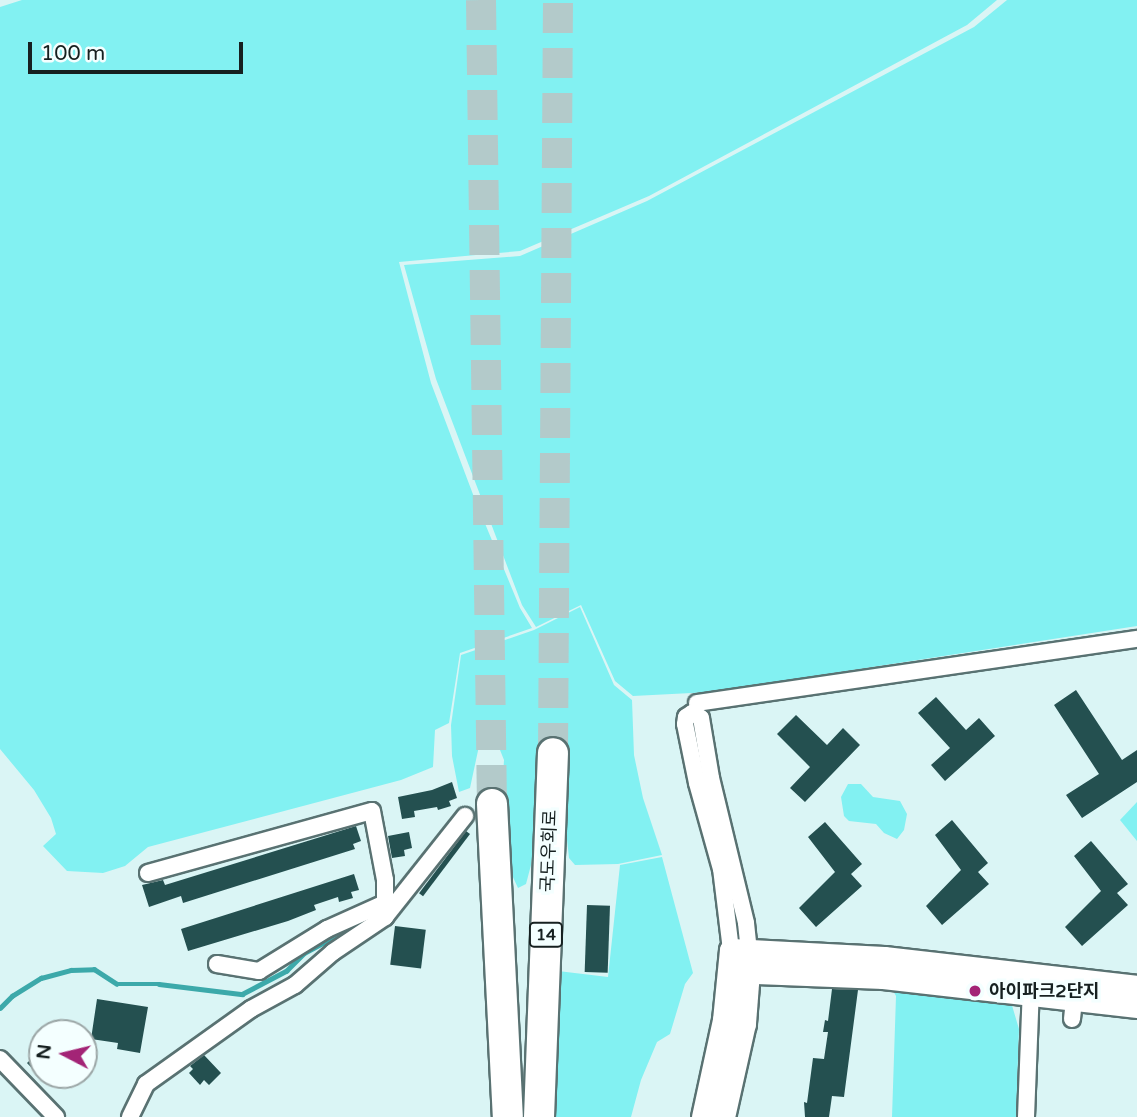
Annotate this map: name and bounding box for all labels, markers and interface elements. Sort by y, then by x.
scale bar [32,28,247,72]
text: 100 m [41,41,105,66]
street label: 국도우회로 [537,809,561,893]
road number: 14 [528,923,564,948]
place label: 아이파크2단지 [989,980,1100,1002]
marker: 아이파크2단지 [967,983,983,999]
north arrow [28,1019,98,1089]
text: N [32,1043,56,1061]

